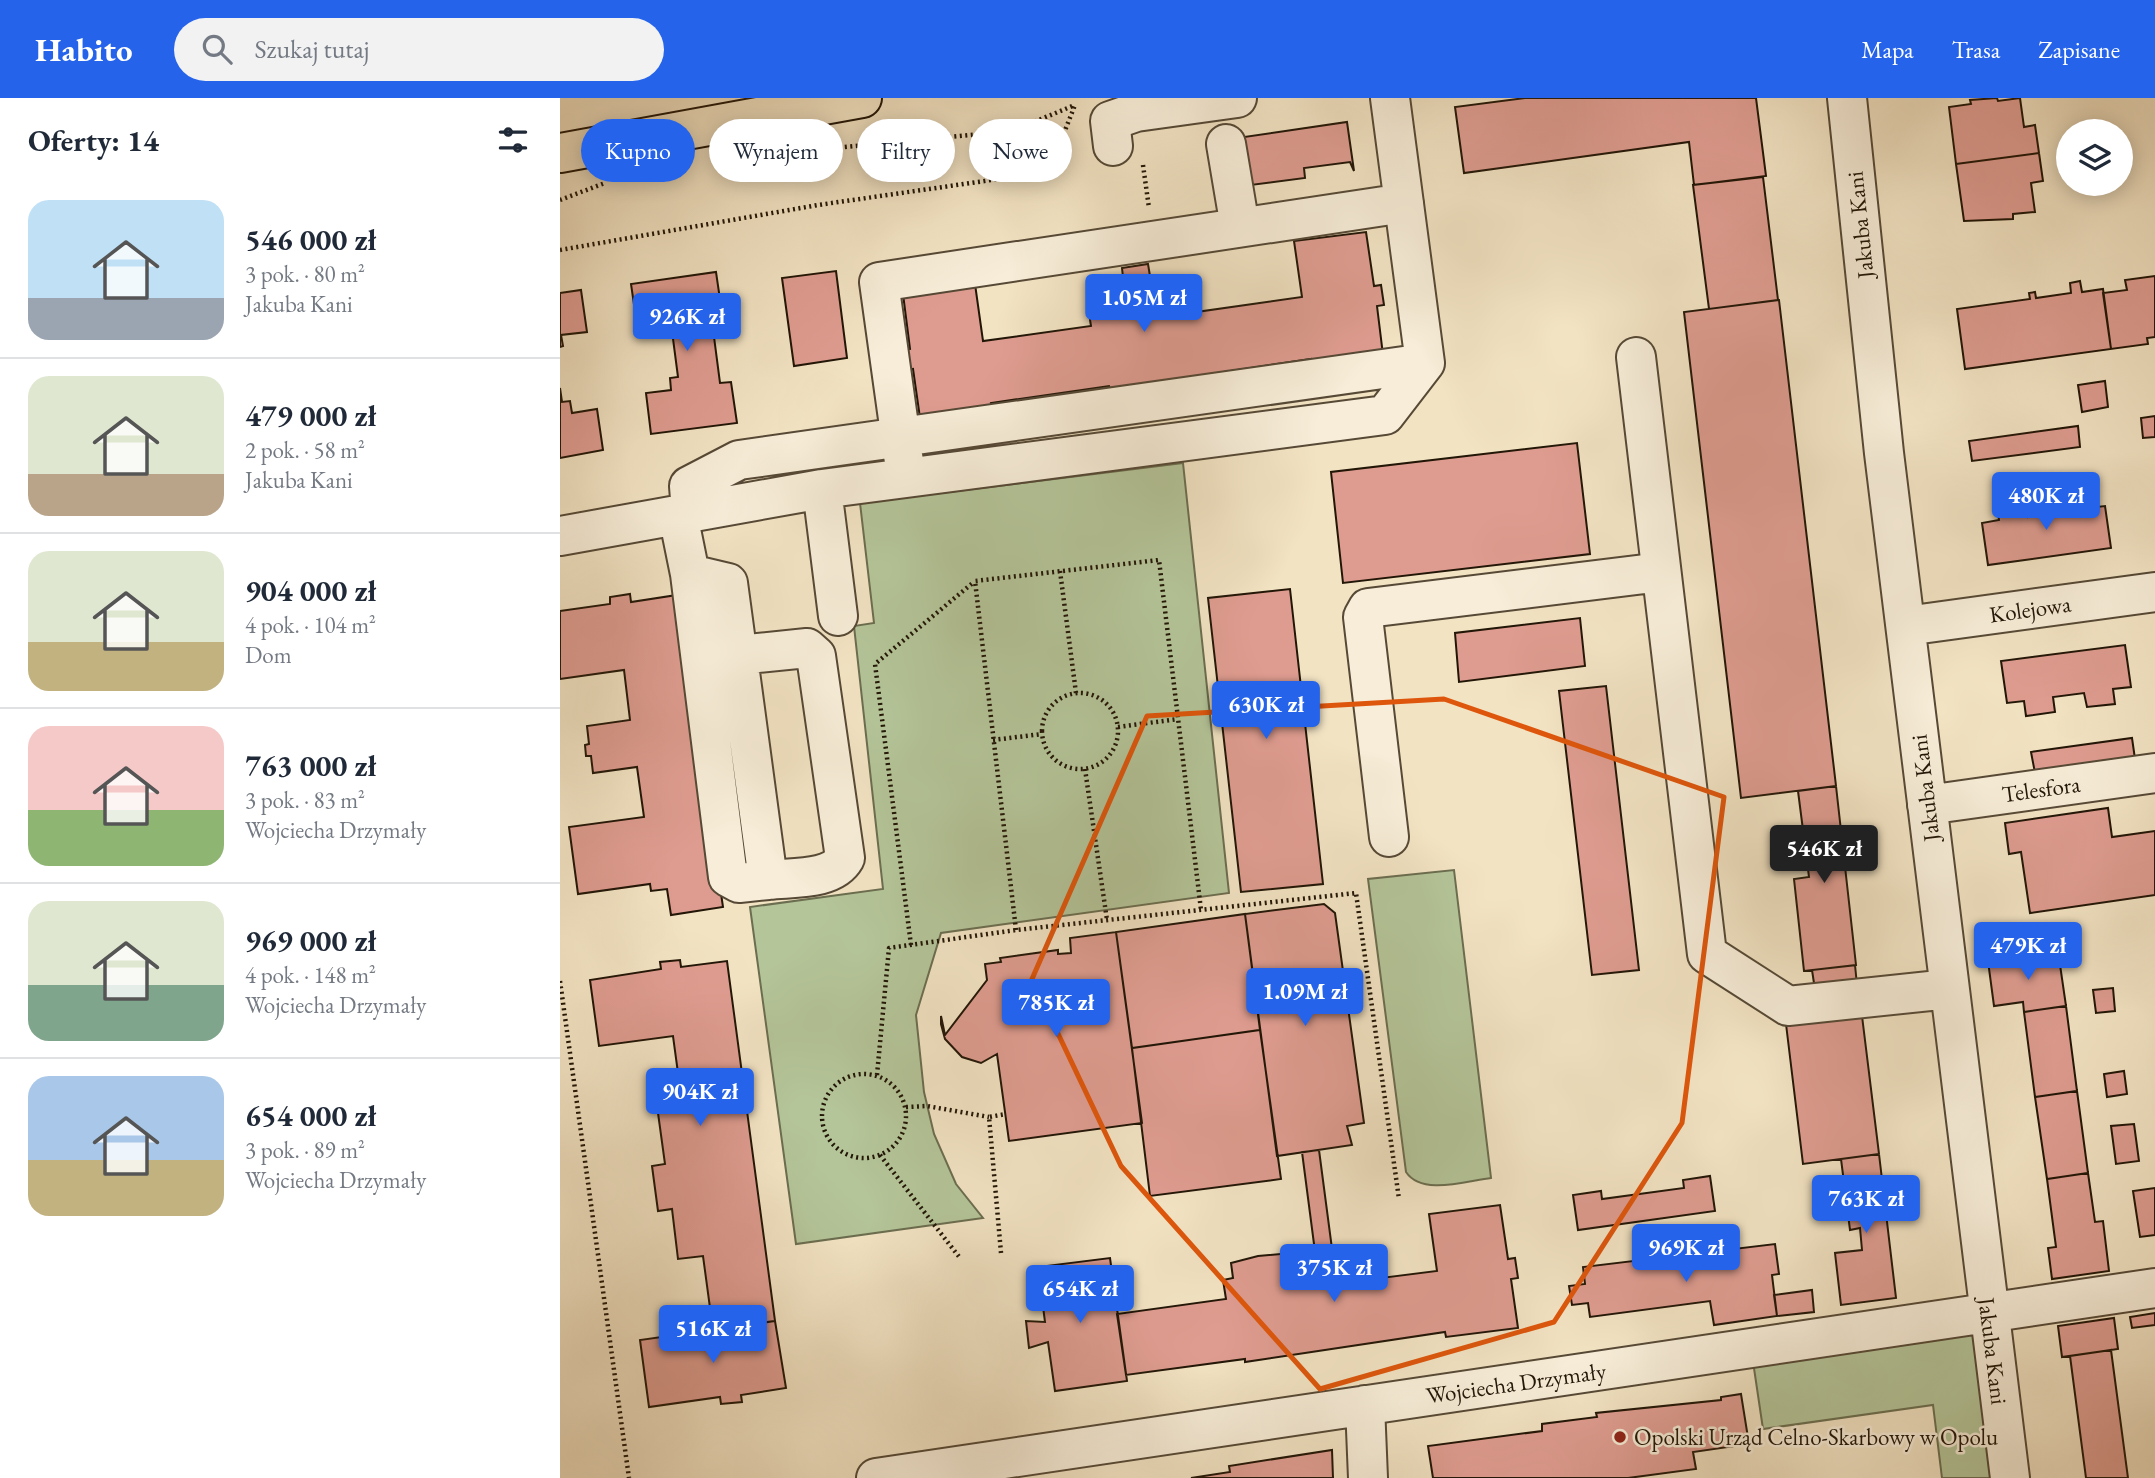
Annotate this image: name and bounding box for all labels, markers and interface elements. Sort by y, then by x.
search box [174,18,664,81]
text: Habito [35,28,132,71]
icon: search [198,30,236,68]
text: Szukaj tutaj [254,32,369,66]
text: Mapa [1861,34,1914,65]
text: Trasa [1952,34,2000,65]
text: Zapisane [2038,34,2120,65]
chip: Kupno [581,119,695,182]
chip: Wynajem [709,119,843,182]
chip: Filtry [857,119,955,182]
chip: Nowe [969,119,1072,182]
map controls [2056,119,2133,196]
button: layers [2056,119,2133,196]
text: Oferty: 14 [28,121,159,160]
icon: filters [494,121,532,159]
street label: Jakuba Kani [1839,170,1881,282]
text: 546 000 zł [245,220,376,259]
icon: home [84,228,168,312]
text: 3 pok. · 80 m² [245,259,365,289]
pin: 1.05M zł [1072,274,1216,334]
text: 1.05M zł [1101,282,1187,312]
text: Jakuba Kani [245,289,353,319]
pin: 926K zł [622,294,752,353]
text: 926K zł [649,301,725,331]
text: 479 000 zł [245,396,376,435]
icon: home [84,404,168,488]
text: 2 pok. · 58 m² [245,435,365,465]
text: Jakuba Kani [245,465,353,495]
pin: 480K zł [1981,472,2111,532]
text: 480K zł [2008,480,2084,510]
text: 904 000 zł [245,571,376,610]
icon: home [84,579,168,663]
street label: Kolejowa [1987,588,2074,630]
text: 4 pok. · 104 m² [245,610,376,640]
text: Dom [245,640,292,670]
pin: 630K zł [1201,682,1331,741]
text: 630K zł [1228,689,1304,719]
street label: Jakuba Kani [1904,732,1947,845]
text: 763 000 zł [245,746,376,785]
icon: home [84,754,168,838]
street label: Telesfora [2000,769,2083,809]
text: 3 pok. · 83 m² [245,785,365,815]
text: Wojciecha Drzymały [245,815,426,845]
pin: 546K zł [1759,826,1889,885]
text: 546K zł [1786,833,1862,863]
text: 969 000 zł [245,921,376,960]
pin: 479K zł [1963,922,2093,982]
icon: home [84,929,168,1013]
text: 479K zł [1990,930,2066,960]
text: 4 pok. · 148 m² [245,960,376,990]
pin: 1.09M zł [1233,968,1377,1028]
text: 1.09M zł [1262,976,1348,1006]
pin: 785K zł [991,979,1121,1039]
text: 785K zł [1018,987,1094,1017]
text: Wojciecha Drzymały [245,990,426,1020]
pin: 904K zł [635,1068,765,1128]
text: 904K zł [662,1076,738,1106]
text: 654 000 zł [245,1096,376,1135]
icon: home [84,1104,168,1188]
text: 3 pok. · 89 m² [245,1135,365,1165]
text: Wojciecha Drzymały [245,1165,426,1195]
pin: 763K zł [1801,1176,1931,1235]
text: 763K zł [1828,1183,1904,1213]
pin: 969K zł [1621,1224,1751,1284]
text: 969K zł [1648,1232,1724,1262]
pin: 375K zł [1269,1244,1399,1304]
text: 375K zł [1296,1252,1372,1282]
pin: 654K zł [1015,1266,1145,1325]
text: 654K zł [1042,1273,1118,1303]
street label: Jakuba Kani [1971,1294,2014,1407]
pin: 516K zł [648,1306,778,1365]
text: 516K zł [675,1313,751,1343]
street label: Wojciecha Drzymały [1424,1355,1609,1410]
place label: Opolski Urząd Celno-Skarbowy w Opolu [1634,1422,1998,1452]
marker: Opolski Urząd Celno-Skarbowy w Opolu [1612,1429,1628,1445]

